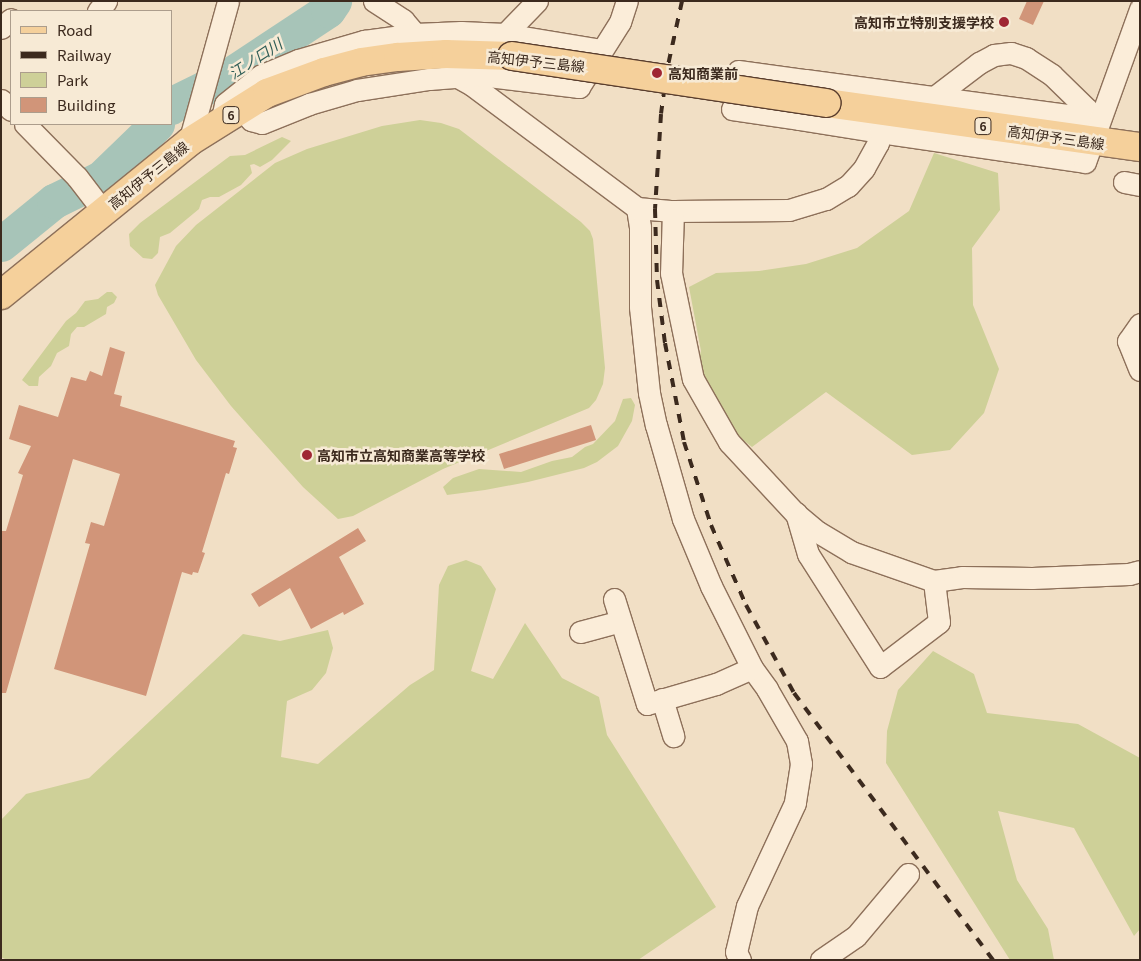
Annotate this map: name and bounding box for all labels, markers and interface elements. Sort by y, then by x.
legend [10,10,172,125]
place label: 高知市立特別支援学校 [854,14,994,30]
marker: 高知市立特別支援学校 [998,16,1010,28]
text: Road [57,19,93,40]
water label: 江ノ口川 [225,34,285,82]
text: Railway [57,44,111,65]
street label: 高知伊予三島線 [486,48,586,74]
place label: 高知商業前 [668,65,738,81]
marker: 高知商業前 [650,66,664,80]
text: Park [57,69,88,90]
text: Building [57,94,115,115]
road number: 6 [222,106,240,124]
road number: 6 [974,116,992,136]
street label: 高知伊予三島線 [1006,122,1106,152]
street label: 高知伊予三島線 [105,138,191,212]
place label: 高知市立高知商業高等学校 [317,447,485,463]
marker: 高知市立高知商業高等学校 [301,449,313,461]

